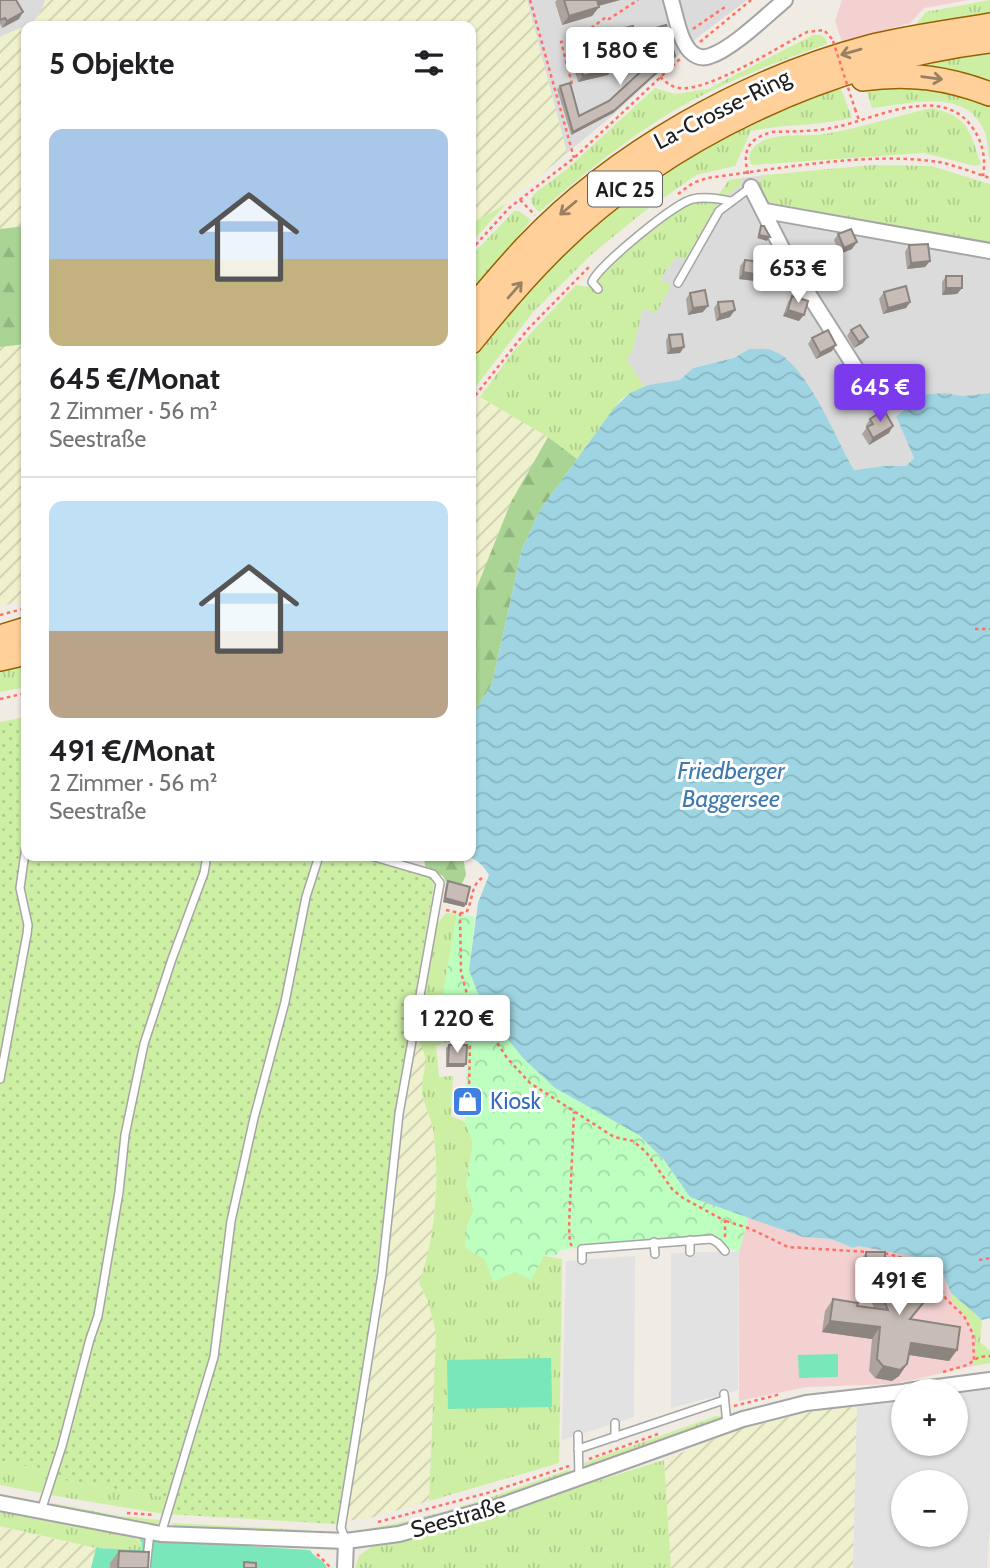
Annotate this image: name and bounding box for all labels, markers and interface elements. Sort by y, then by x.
pin: 1 580 € [555,28,685,87]
text: 1 580 € [582,36,658,64]
icon: filters [410,44,448,82]
text: 5 Objekte [49,45,175,82]
one-way arrow [840,47,862,60]
street label: La-Crosse-Ring [649,62,795,155]
one-way arrow [920,72,942,85]
road number: AIC 25 [588,172,662,206]
icon: home [186,174,312,300]
one-way arrow [559,200,577,216]
pin: 653 € [749,246,847,305]
text: 653 € [769,254,827,282]
one-way arrow [507,282,523,300]
text: 645 €/Monat [49,360,220,397]
pin: 645 € [831,364,929,424]
text: 645 € [850,373,910,401]
text: 2 Zimmer · 56 m² [49,397,217,425]
text: Seestraße [49,425,146,453]
icon: home [186,546,312,672]
text: 491 €/Monat [49,732,215,769]
water label: Friedberger Baggersee [677,756,786,813]
text: 2 Zimmer · 56 m² [49,769,217,797]
text: Seestraße [49,797,146,825]
pin: 1 220 € [392,996,522,1055]
text: 1 220 € [420,1004,494,1032]
shop icon: Kiosk [450,1084,484,1118]
place label: Kiosk [490,1087,542,1115]
pin: 491 € [850,1258,948,1317]
text: 491 € [871,1266,927,1294]
map controls [891,1379,968,1547]
button: + [891,1379,968,1456]
button: − [891,1470,968,1547]
street label: Seestraße [407,1490,509,1544]

